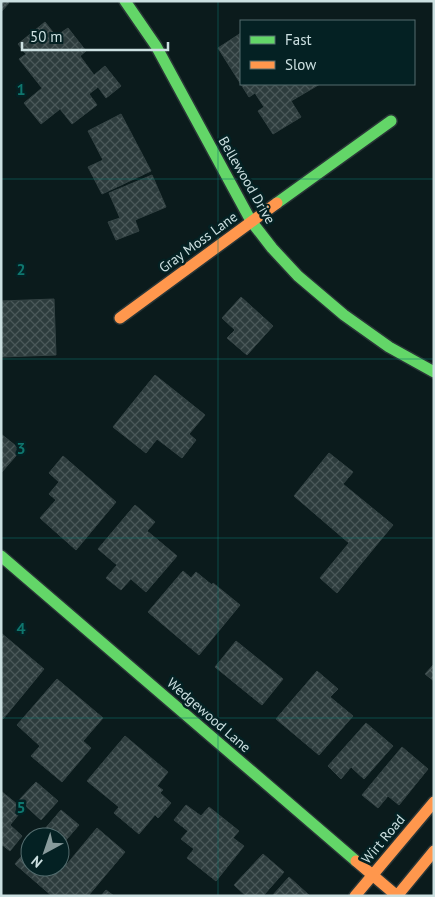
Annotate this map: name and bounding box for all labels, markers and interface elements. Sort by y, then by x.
scale bar [22,20,169,52]
legend [240,20,415,85]
text: 50 m [30,27,63,46]
text: Fast [285,30,312,49]
text: Slow [285,55,316,74]
text: 1 [16,79,26,99]
street label: Bellewood Drive [215,133,279,227]
street label: Gray Moss Lane [155,207,241,277]
text: 2 [16,259,26,279]
text: 3 [16,438,26,458]
text: 4 [16,618,26,638]
street label: Wedgewood Lane [163,674,255,756]
text: 5 [16,797,26,817]
street label: Wirt Road [357,811,409,867]
north arrow [20,827,70,877]
text: N [27,852,46,872]

